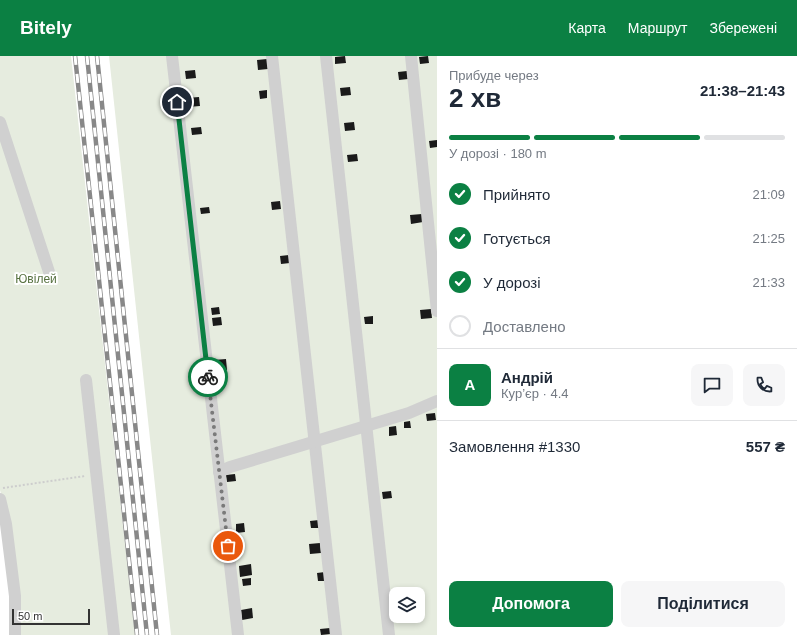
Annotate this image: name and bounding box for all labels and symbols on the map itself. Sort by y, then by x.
pin [160,85,194,119]
park label: Ювілей [15,272,57,286]
courier [188,357,228,397]
pin [211,529,245,563]
scale bar [12,607,90,626]

